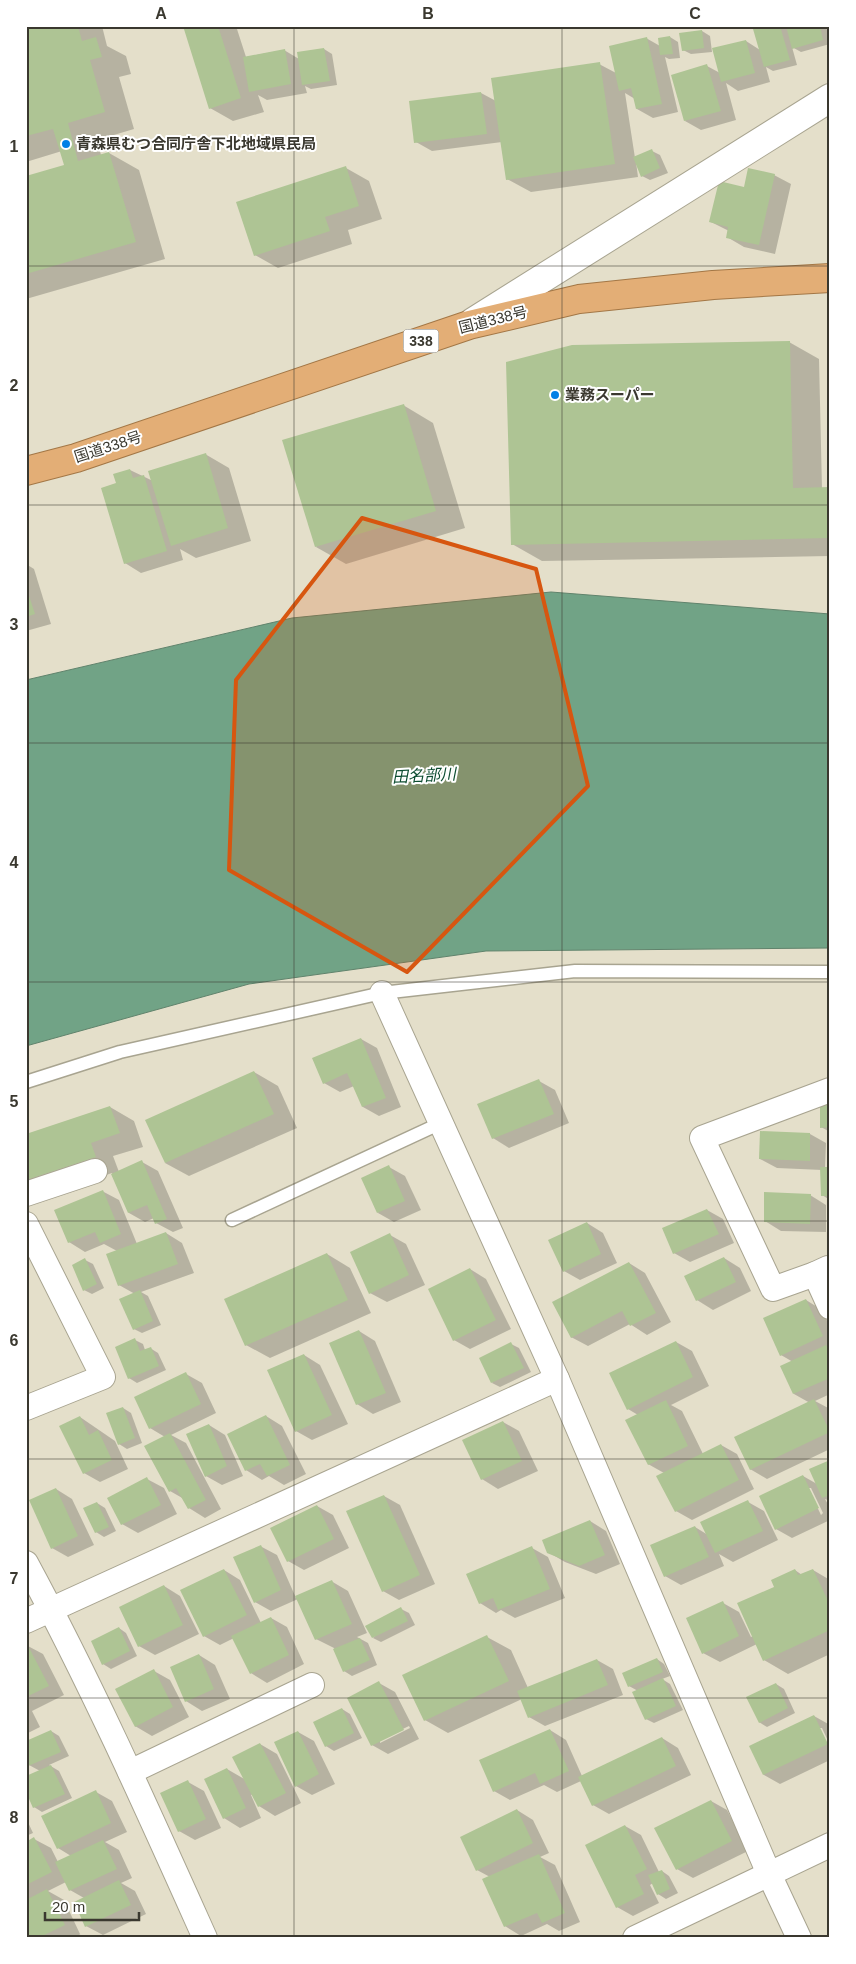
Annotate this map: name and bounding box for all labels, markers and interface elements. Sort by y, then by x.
text: A [155,5,167,22]
text: B [422,5,434,22]
text: C [689,5,701,22]
place label: 青森県むつ合同庁舎下北地域県民局 [76,135,316,152]
text: 1 [10,138,19,155]
marker: 青森県むつ合同庁舎下北地域県民局 [60,138,72,150]
street label: 国道338号 [457,303,529,336]
road number: 338 [404,330,438,352]
text: 2 [10,377,19,394]
place label: 業務スーパー [565,386,655,403]
marker: 業務スーパー [549,389,561,401]
street label: 国道338号 [72,428,144,465]
text: 3 [10,616,19,633]
water label: 田名部川 [392,765,458,786]
text: 4 [10,854,19,871]
text: 5 [10,1093,19,1110]
text: 6 [10,1332,19,1349]
text: 7 [10,1570,19,1587]
text: 8 [10,1809,19,1826]
scale bar [45,1889,139,1921]
text: 20 m [52,1898,85,1915]

